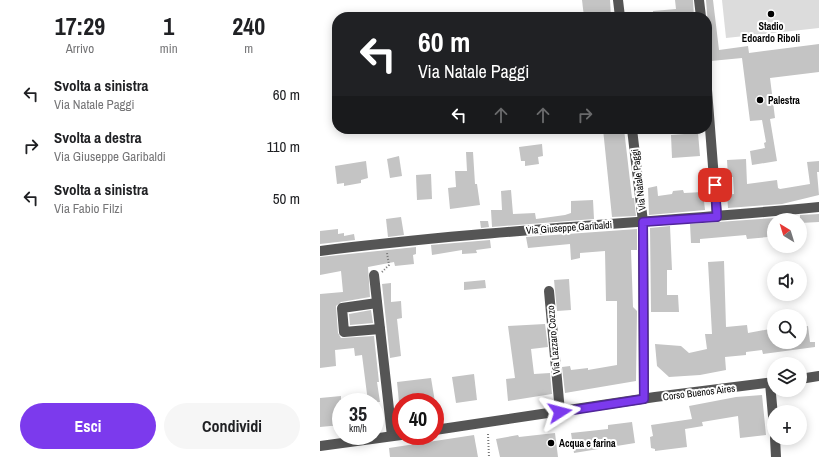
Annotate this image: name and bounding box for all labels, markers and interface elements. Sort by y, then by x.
marker: Stadio Edoardo Riboli [766,9,776,19]
text: 17:29 [55,10,105,42]
text: 1 [163,10,174,42]
text: 240 [232,10,265,42]
place label: Stadio Edoardo Riboli [742,20,800,45]
text: 60 m [418,23,470,61]
icon: left [352,28,404,80]
text: Arrivo [66,40,94,57]
text: min [160,40,178,57]
text: m [244,40,253,57]
text: Via Natale Paggi [418,59,529,84]
text: Svolta a sinistra [54,75,148,96]
icon: left [20,83,42,105]
text: 60 m [273,84,300,105]
place label: Palestra [768,94,800,107]
marker: Palestra [755,95,765,105]
text: Via Natale Paggi [54,96,134,113]
icon: left [448,104,470,126]
icon: ahead [490,104,512,126]
icon: ahead [532,104,554,126]
icon: right [574,104,596,126]
text: Svolta a destra [54,127,142,148]
icon: right [20,135,42,157]
text: 110 m [267,136,300,157]
text: Via Giuseppe Garibaldi [54,148,166,165]
street label: Via Natale Paggi [628,148,649,211]
pin [698,168,732,202]
icon: arrive [704,174,726,196]
text: Svolta a sinistra [54,179,148,200]
icon: left [20,187,42,209]
text: 50 m [273,188,300,209]
text: Via Fabio Filzi [54,200,123,217]
north arrow [767,213,807,253]
map controls [767,213,807,445]
street label: Via Giuseppe Garibaldi [526,218,612,237]
button: sound [767,261,807,301]
street label: Via Lazzaro Cozzo [544,305,563,375]
button: search [767,309,807,349]
button: layers [767,357,807,397]
street label: Corso Buenos Aires [662,382,736,403]
position arrow [539,391,581,433]
speed limit sign: 40 [392,393,444,445]
text: 35 [349,400,367,427]
button: Esci [20,403,156,449]
button: Condividi [164,403,300,449]
button: + [767,405,807,445]
text: km/h [349,422,367,435]
place label: Acqua e farina [559,437,616,450]
marker: Acqua e farina [546,438,556,448]

